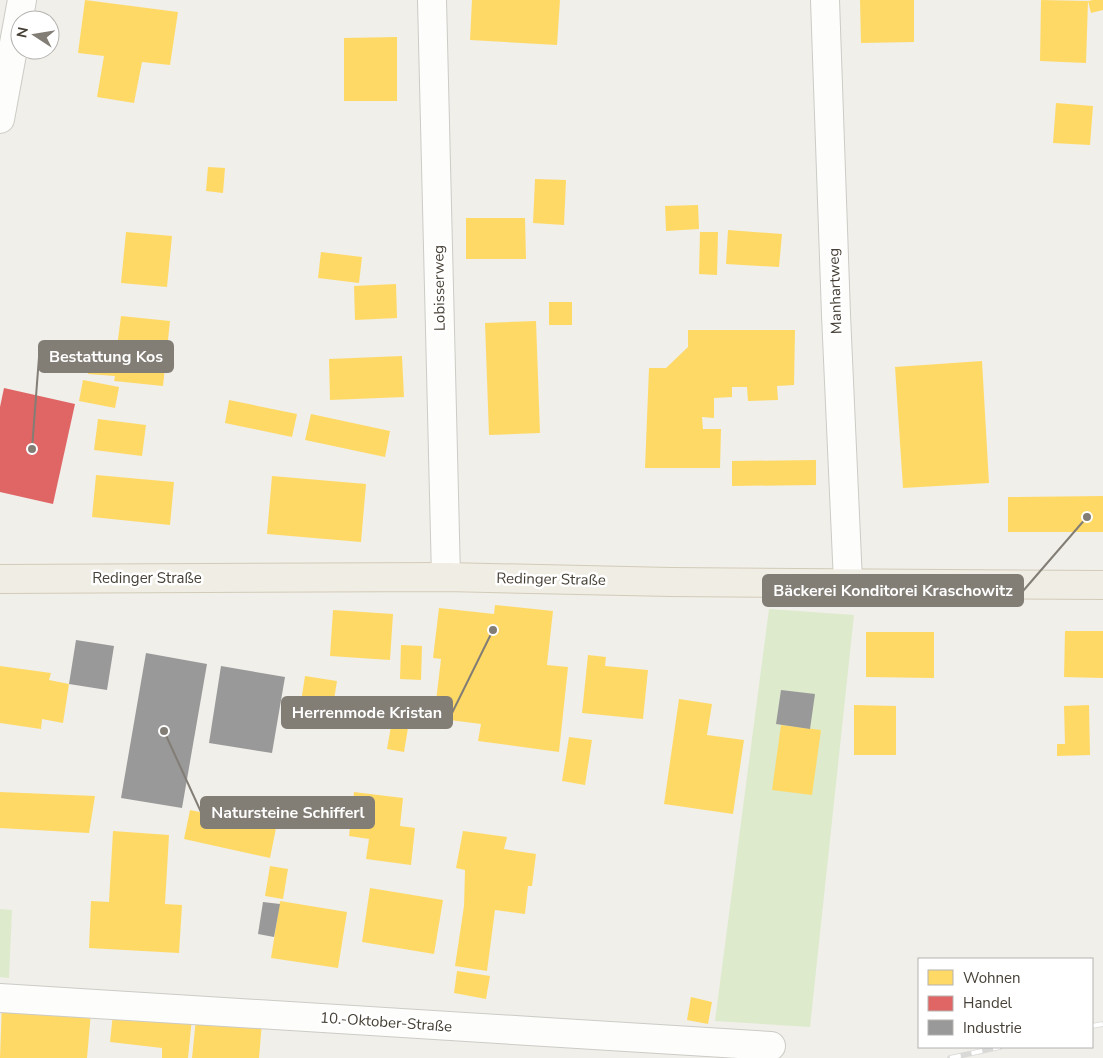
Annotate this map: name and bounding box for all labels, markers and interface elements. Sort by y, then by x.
north arrow [10,10,60,60]
text: N [12,25,33,40]
street label: Lobisserweg [428,245,450,331]
street label: Manhartweg [824,248,846,334]
callout: Bestattung Kos [39,341,173,372]
text: Bestattung Kos [49,346,163,368]
street label: Redinger Straße [92,568,202,588]
street label: Redinger Straße [496,568,606,590]
callout: Bäckerei Konditorei Kraschowitz [763,575,1023,606]
text: Bäckerei Konditorei Kraschowitz [773,580,1013,602]
callout: Herrenmode Kristan [282,697,452,728]
text: Herrenmode Kristan [292,702,442,724]
callout: Natursteine Schifferl [201,797,374,828]
text: Natursteine Schifferl [211,802,365,824]
legend [918,958,1093,1048]
text: Wohnen [963,968,1021,988]
text: Handel [963,993,1013,1013]
street label: 10.-Oktober-Straße [319,1007,453,1037]
text: Industrie [963,1018,1022,1038]

